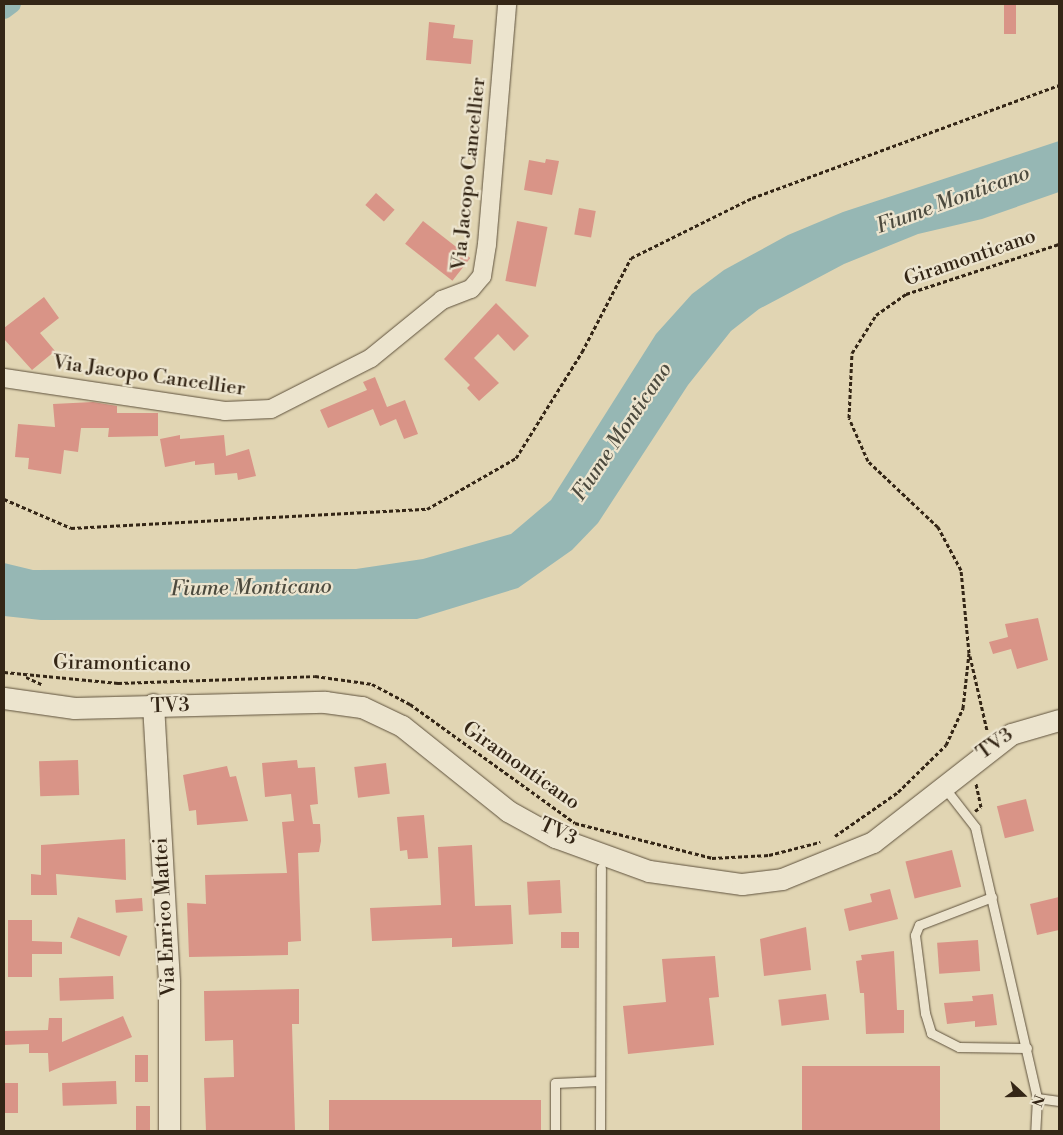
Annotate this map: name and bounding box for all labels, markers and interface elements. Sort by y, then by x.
street label: Via Jacopo Cancellier [447,76,491,272]
water label: Fiume Monticano [873,161,1033,239]
street label: Giramonticano [901,224,1039,292]
street label: Via Jacopo Cancellier [51,351,247,401]
water label: Fiume Monticano [566,358,678,506]
water label: Fiume Monticano [170,574,332,602]
street label: Giramonticano [53,651,191,677]
street label: TV3 [150,693,190,719]
street label: Giramonticano [458,717,584,815]
street label: TV3 [972,723,1018,765]
street label: TV3 [535,813,581,851]
street label: Via Enrico Mattei [149,837,181,997]
north arrow [998,1070,1048,1120]
text: N [1027,1092,1047,1109]

